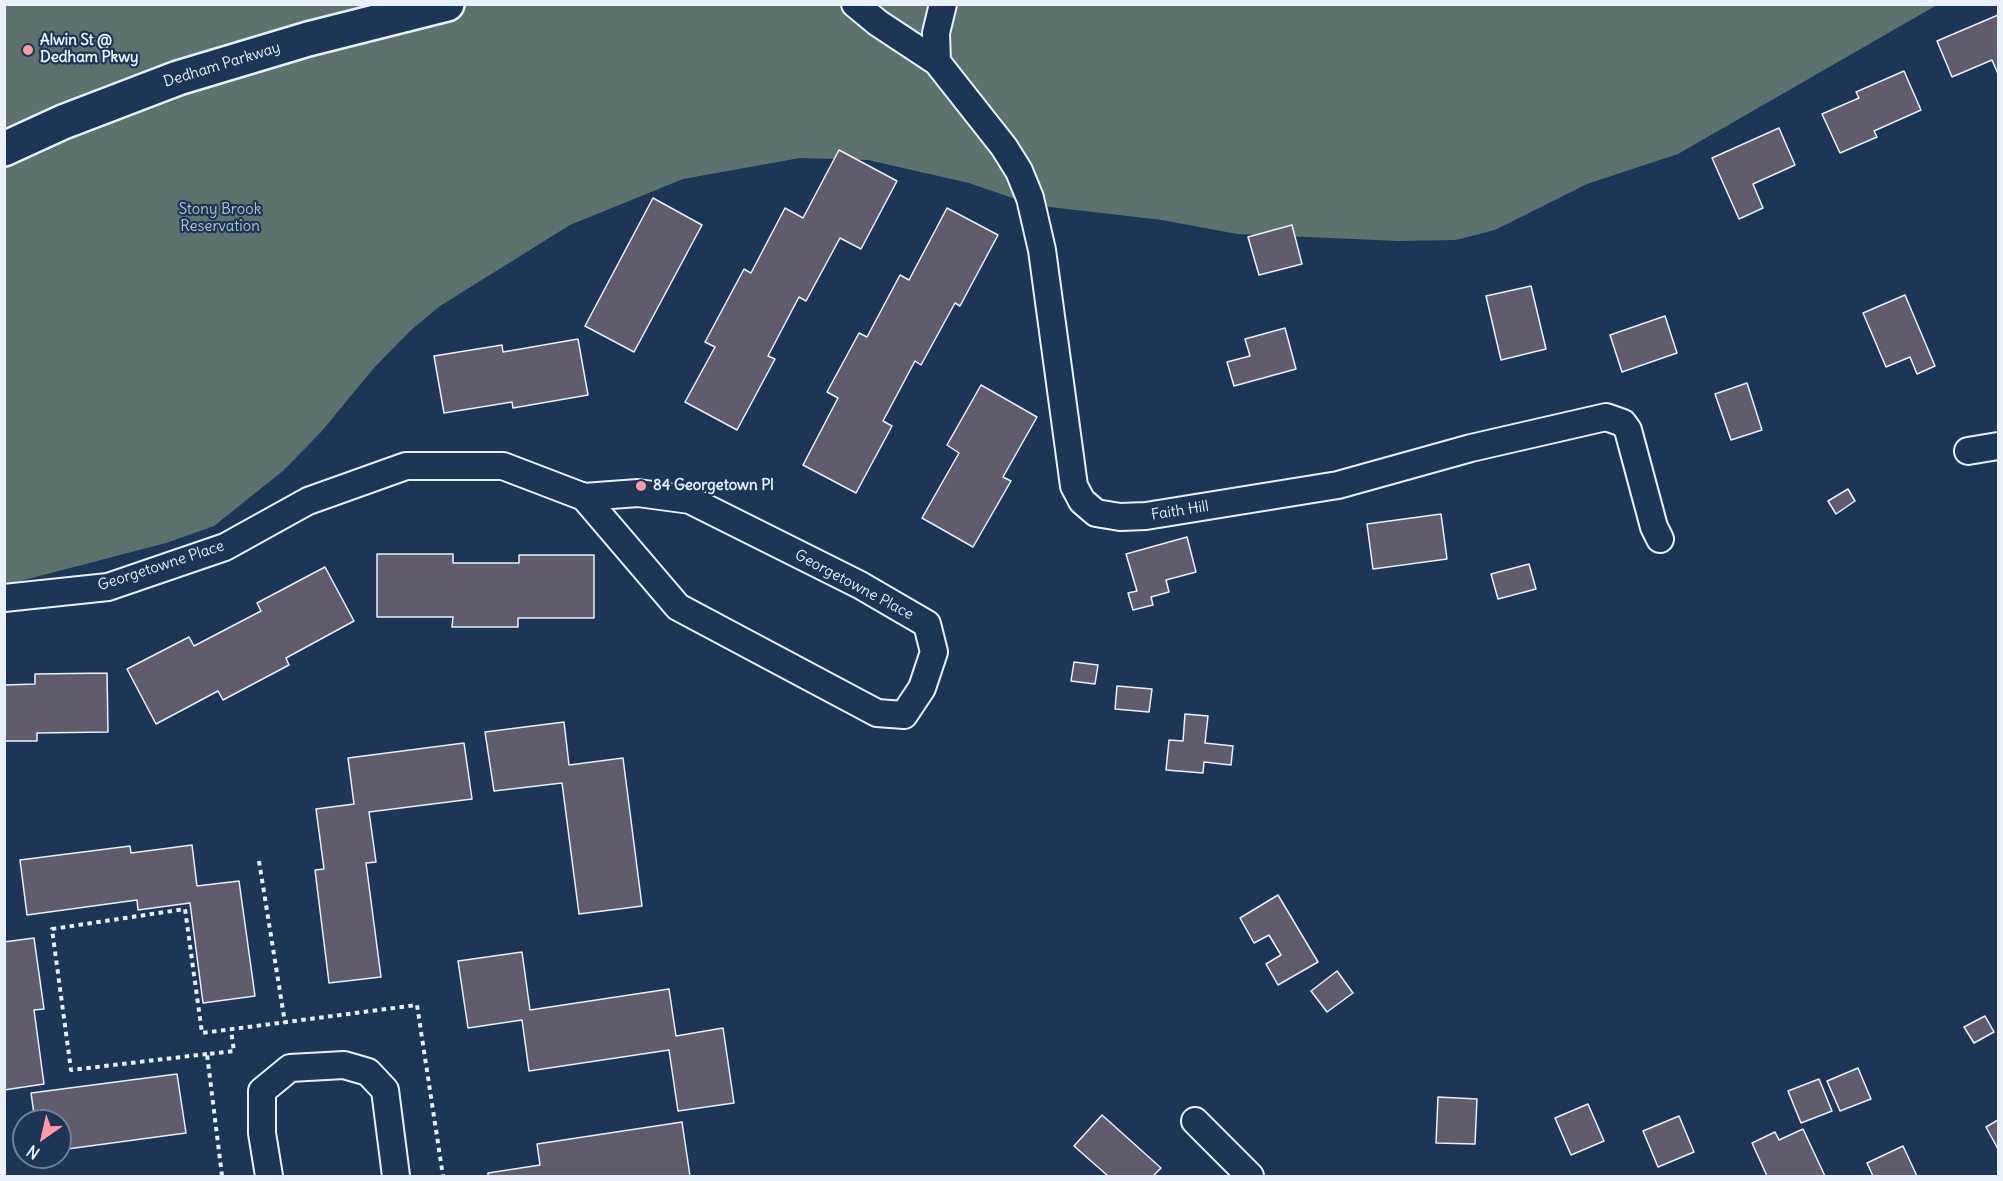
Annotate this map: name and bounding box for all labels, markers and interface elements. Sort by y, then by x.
place label: Alwin St @ Dedham Pkwy [40,32,138,67]
street label: Dedham Parkway [161,39,283,91]
marker: Alwin St @ Dedham Pkwy [21,43,35,57]
park label: Stony Brook Reservation [179,201,261,236]
place label: 84 Georgetown Pl [653,477,774,495]
marker: 84 Georgetown Pl [634,479,648,493]
street label: Faith Hill [1150,498,1210,524]
street label: Georgetowne Place [96,537,226,595]
street label: Georgetowne Place [792,546,916,624]
north arrow [12,1109,72,1169]
text: N [23,1141,43,1164]

